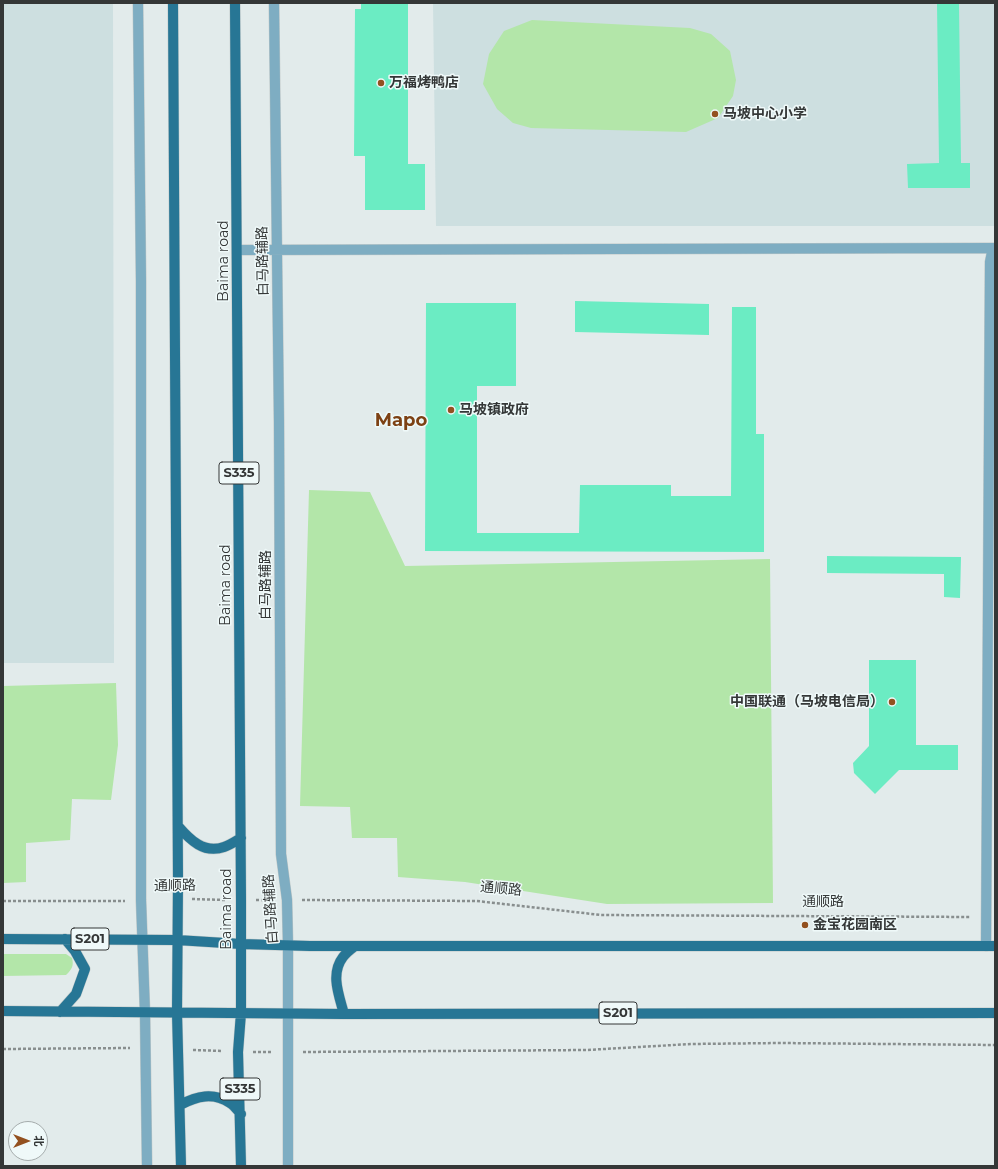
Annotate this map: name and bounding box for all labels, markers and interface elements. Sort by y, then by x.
place label: 万福烤鸭店 [389,75,459,91]
marker: 万福烤鸭店 [376,78,386,88]
place label: 马坡中心小学 [723,106,807,122]
marker: 马坡中心小学 [710,109,720,119]
street label: Baima road [216,220,232,302]
street label: 白马路辅路 [254,226,272,296]
place label: 马坡镇政府 [459,402,529,418]
marker: 马坡镇政府 [446,405,456,415]
district label: Mapo [375,410,427,432]
road number: S335 [219,462,259,484]
street label: Baima road [218,544,234,626]
street label: 白马路辅路 [258,550,274,620]
place label: 中国联通（马坡电信局） [730,694,884,710]
marker: 中国联通（马坡电信局） [887,697,897,707]
street label: Baima road [219,868,235,950]
street label: 白马路辅路 [260,873,282,945]
street label: 通顺路 [154,877,196,895]
street label: 通顺路 [479,879,523,899]
street label: 通顺路 [802,894,844,910]
place label: 金宝花园南区 [813,917,897,933]
marker: 金宝花园南区 [800,920,810,930]
road number: S201 [71,928,109,950]
road number: S201 [599,1002,637,1024]
road number: S335 [220,1078,260,1100]
north arrow [8,1121,48,1161]
text: 北 [32,1136,46,1147]

